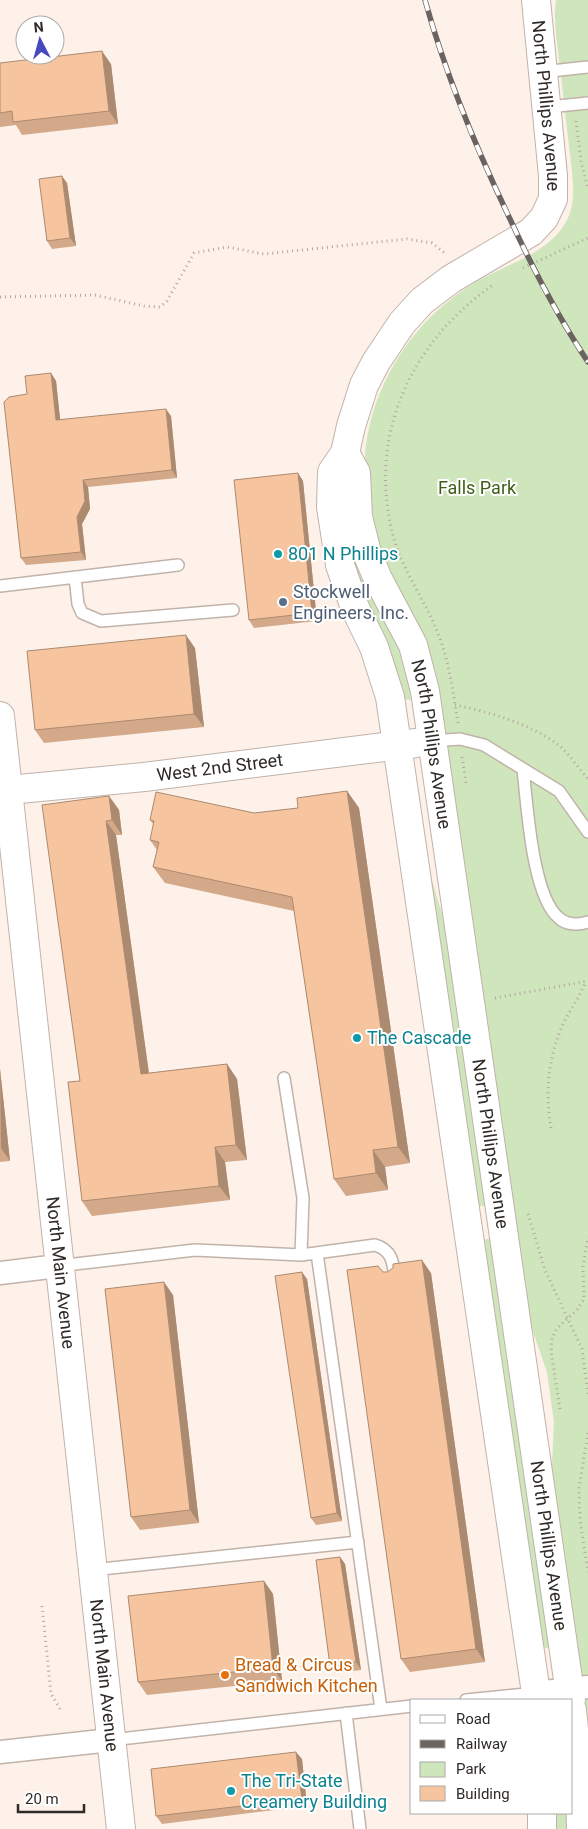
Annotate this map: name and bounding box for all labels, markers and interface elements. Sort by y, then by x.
north arrow [15,15,65,65]
text: N [33,19,44,36]
street label: North Phillips Avenue [528,19,564,191]
park label: Falls Park [438,477,517,498]
place label: 801 N Phillips [288,543,398,564]
marker: 801 N Phillips [272,548,284,560]
place label: Stockwell Engineers, Inc. [293,581,409,623]
marker: Stockwell Engineers, Inc. [277,596,289,608]
street label: North Phillips Avenue [407,657,456,830]
street label: West 2nd Street [155,749,284,785]
place label: The Cascade [367,1027,471,1048]
marker: The Cascade [351,1032,363,1044]
street label: North Phillips Avenue [468,1057,514,1230]
street label: North Main Avenue [42,1195,80,1350]
street label: North Phillips Avenue [526,1459,572,1632]
street label: North Main Avenue [86,1598,124,1753]
place label: Bread & Circus Sandwich Kitchen [235,1654,378,1696]
marker: Bread & Circus Sandwich Kitchen [219,1669,231,1681]
legend [410,1699,573,1814]
text: Road [456,1710,490,1728]
text: Railway [456,1735,507,1753]
text: Park [456,1760,487,1778]
place label: The Tri-State Creamery Building [241,1770,387,1812]
scale bar [18,1782,84,1814]
marker: The Tri-State Creamery Building [225,1785,237,1797]
text: Building [456,1785,510,1803]
text: 20 m [25,1790,59,1808]

